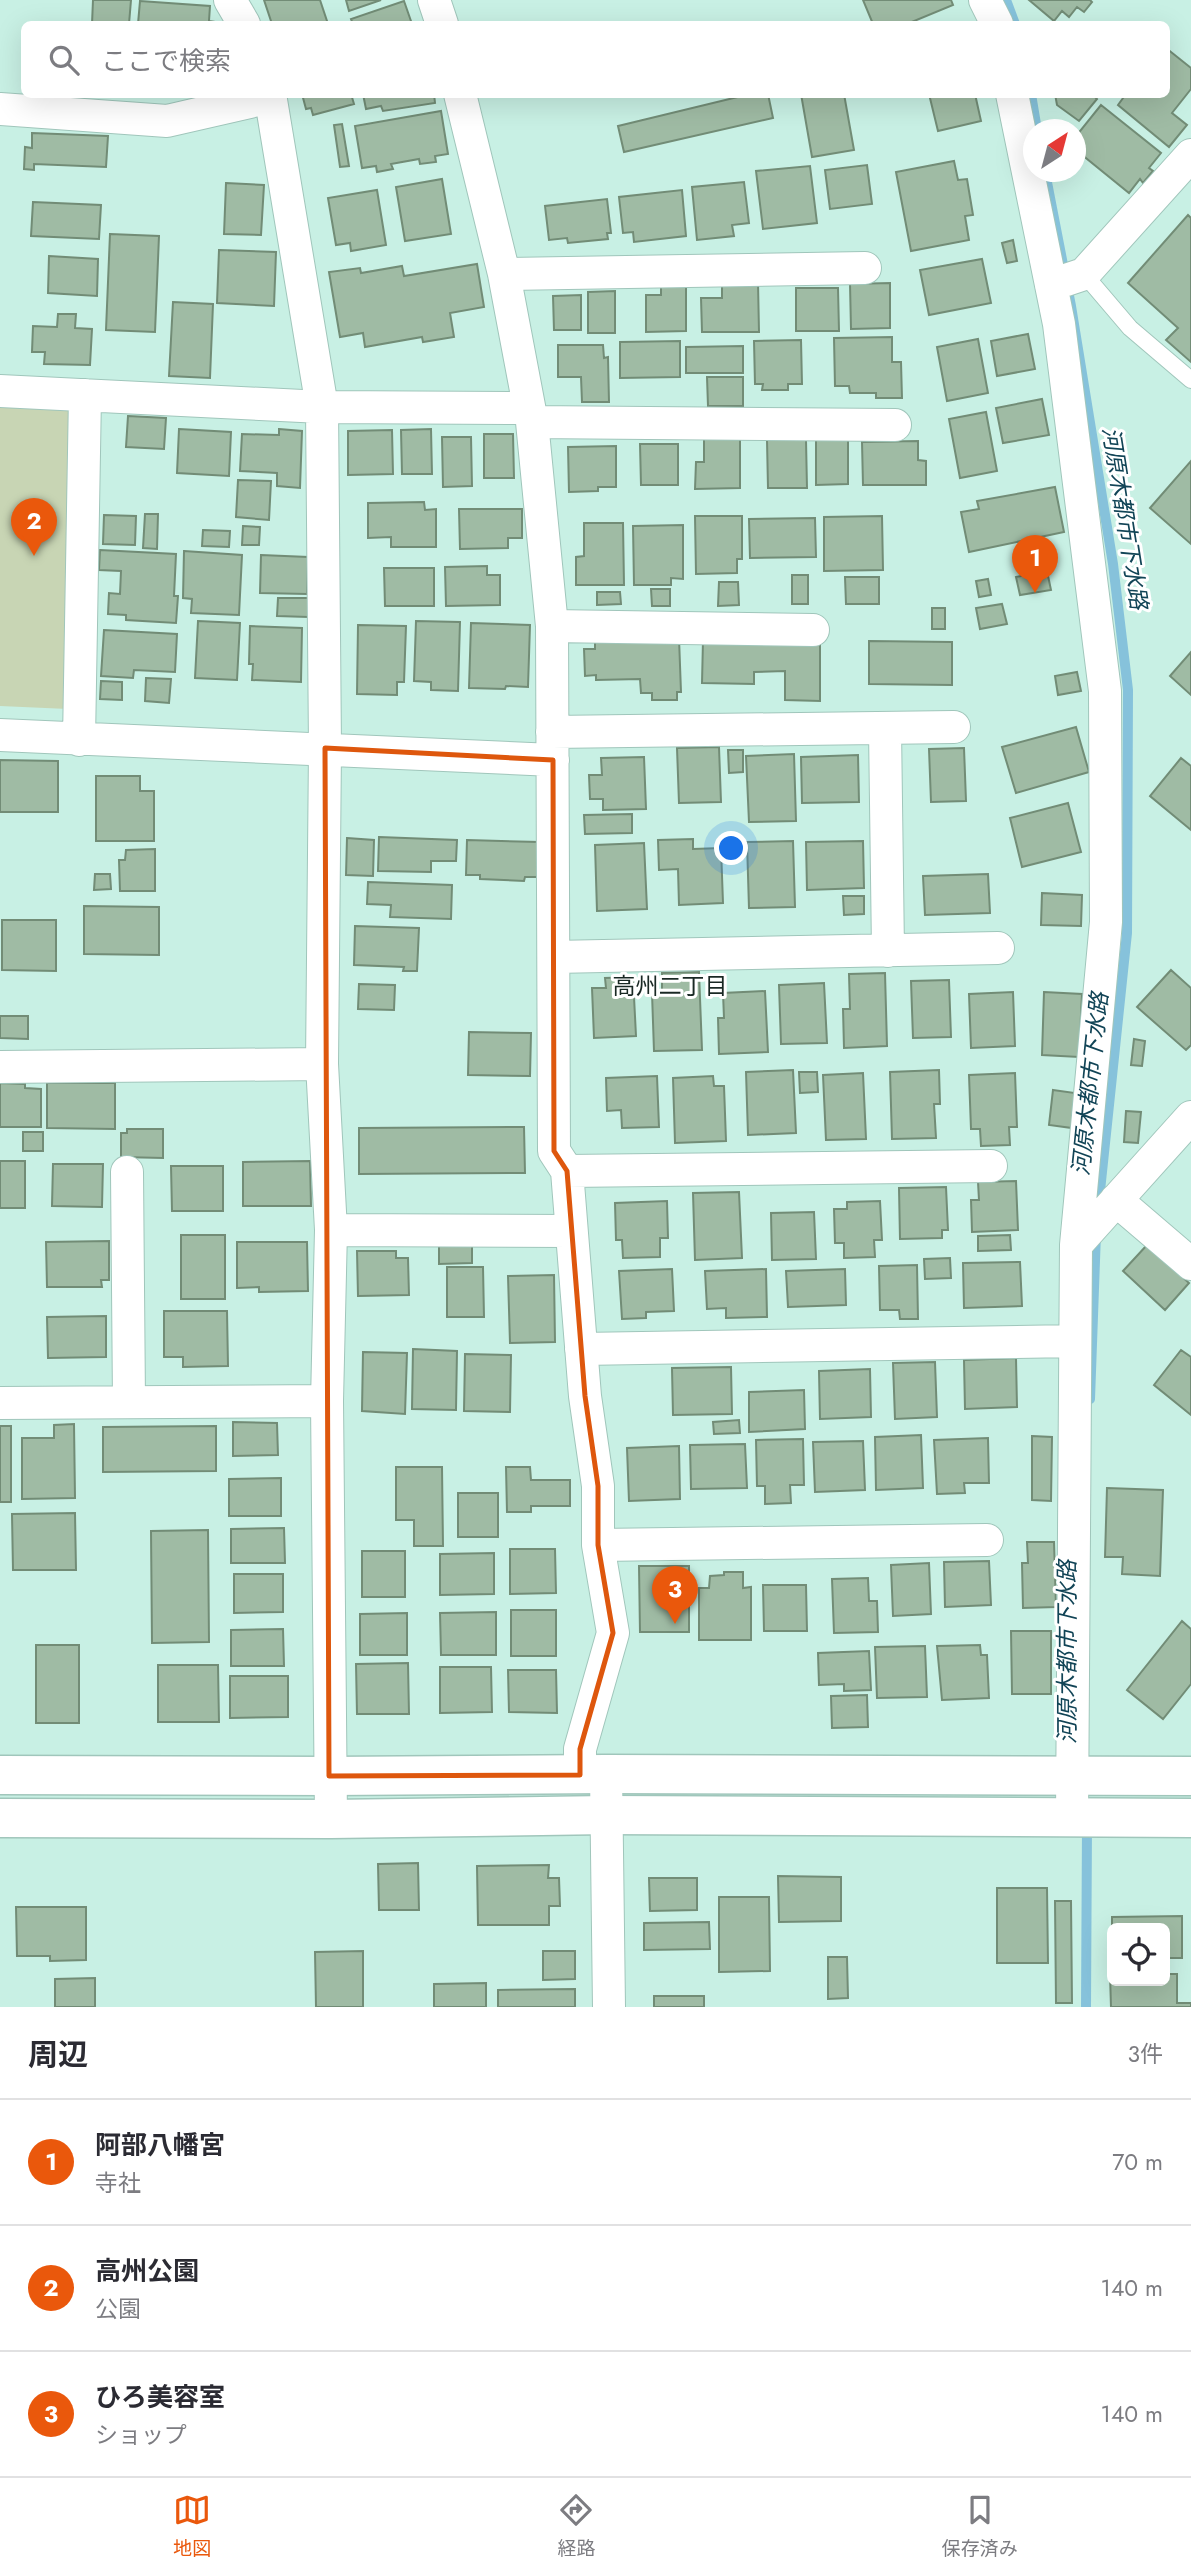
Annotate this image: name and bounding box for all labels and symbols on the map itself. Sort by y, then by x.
north arrow [1023,119,1086,182]
water label: 河原木都市下水路 [1094,424,1156,614]
pin: 2 [11,498,57,556]
pin: 1 [1012,535,1058,593]
your location [714,831,748,865]
district label: 高州二丁目 [613,969,728,1003]
water label: 河原木都市下水路 [1063,989,1117,1177]
water label: 河原木都市下水路 [1050,1558,1084,1744]
pin: 3 [652,1566,698,1624]

